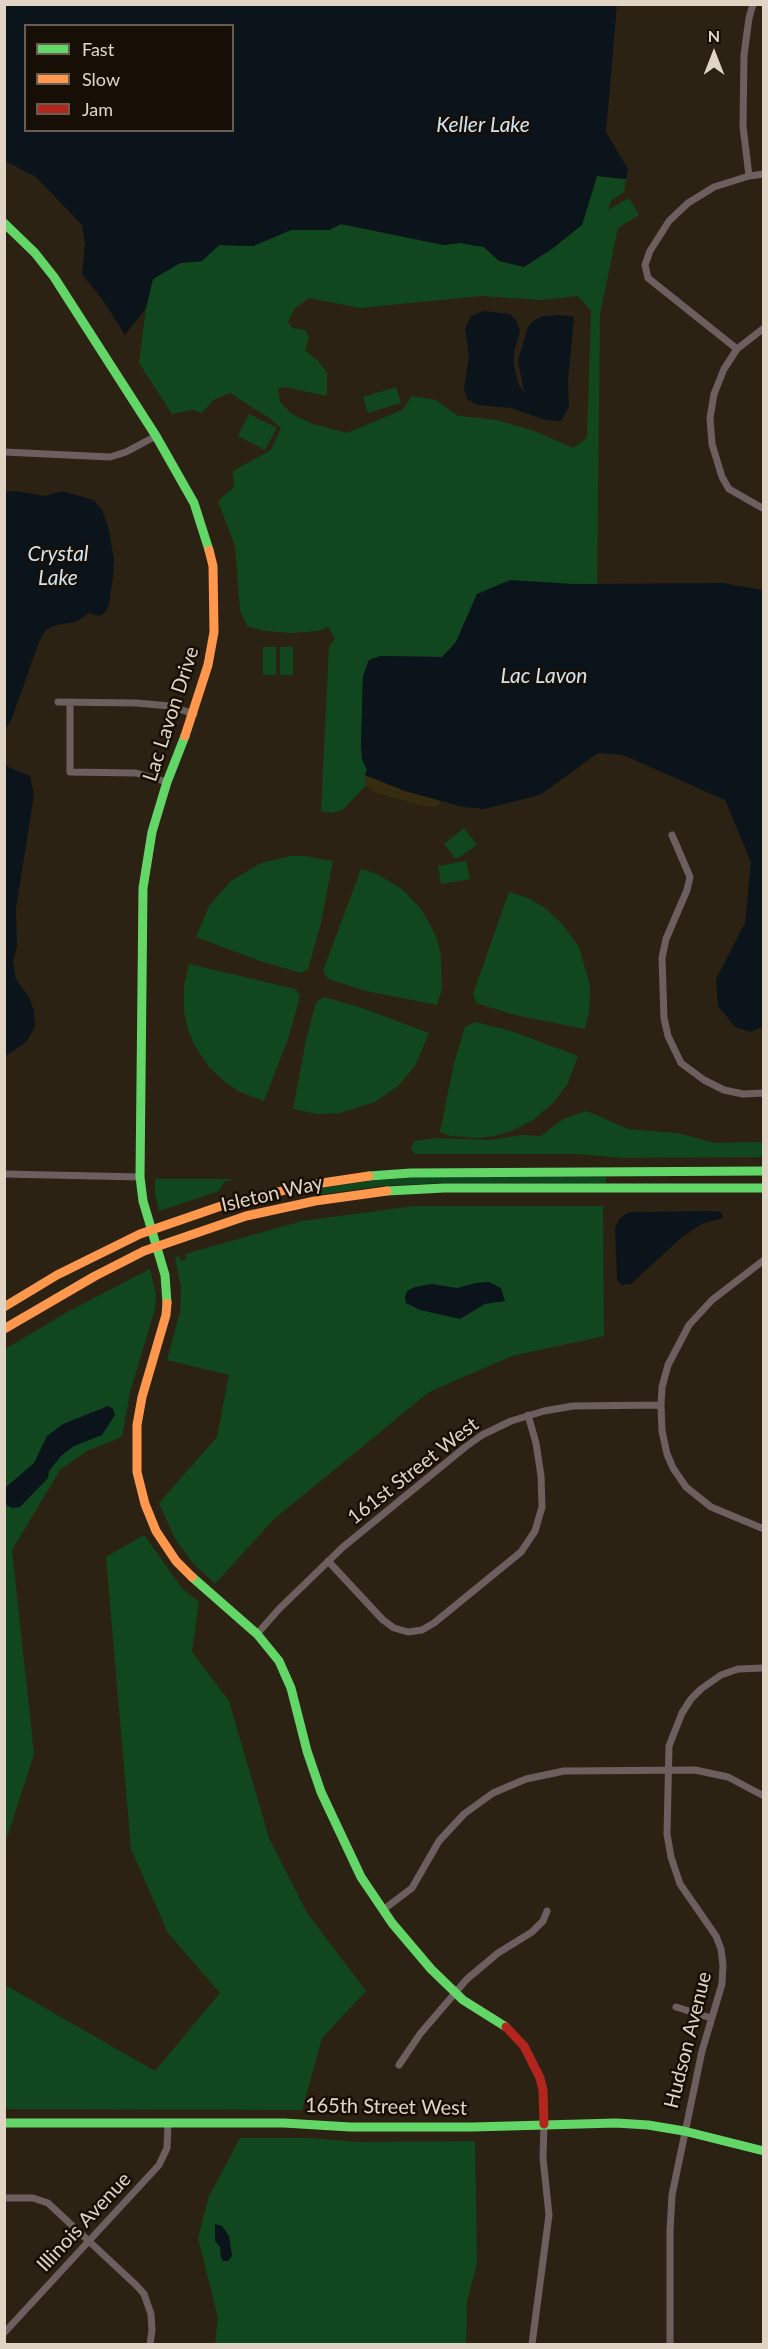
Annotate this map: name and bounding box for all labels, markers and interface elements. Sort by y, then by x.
legend [24,24,234,132]
north arrow [684,24,744,84]
text: N [708,26,720,45]
text: Fast [82,38,114,60]
text: Slow [82,68,120,90]
text: Jam [82,98,113,120]
water label: Keller Lake [436,112,530,138]
water label: Crystal Lake [27,541,89,591]
street label: Lac Lavon Drive [138,644,204,784]
water label: Lac Lavon [500,663,588,689]
street label: Isleton Way [219,1171,325,1217]
street label: 161st Street West [343,1412,483,1530]
street label: Hudson Avenue [659,1969,717,2111]
street label: 165th Street West [305,2094,467,2120]
street label: Illinois Avenue [32,2167,136,2277]

